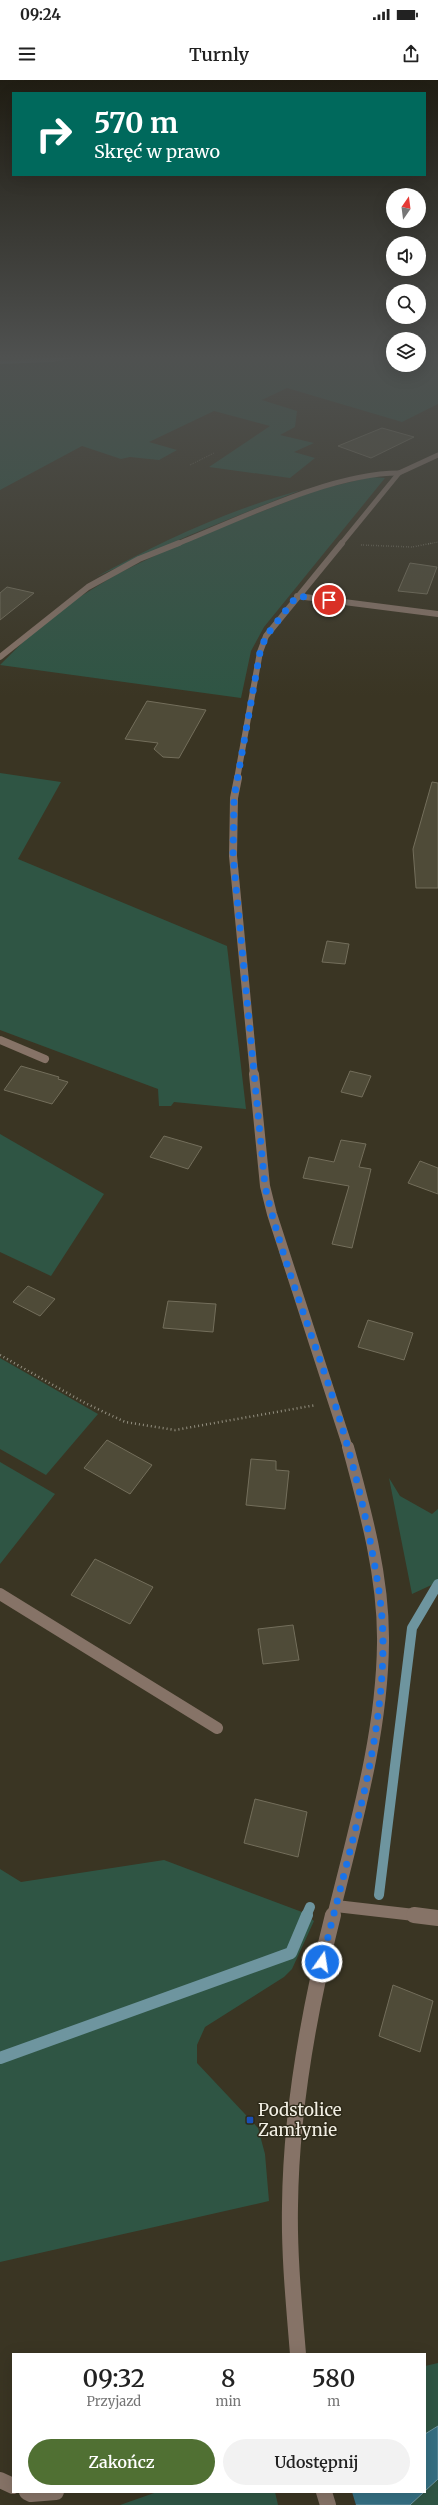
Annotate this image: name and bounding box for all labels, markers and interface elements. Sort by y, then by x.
text: 09:24 [20,5,61,24]
icon: menu [16,43,38,65]
text: Turnly [189,43,249,66]
icon: share [400,43,422,65]
text: 570 m [94,105,178,141]
icon: right [28,108,80,160]
text: Skręć w prawo [94,140,220,163]
north arrow [386,188,426,228]
map controls [386,188,426,372]
button: sound [386,236,426,276]
button: search [386,284,426,324]
button: layers [386,332,426,372]
pin [312,583,346,617]
icon: arrive [318,589,340,611]
position arrow [301,1941,343,1983]
place label: Podstolice Zamłynie [258,2099,342,2141]
marker: Podstolice Zamłynie [245,2115,255,2125]
text: 09:32 [83,2363,145,2394]
text: 8 [221,2363,236,2394]
text: 580 [312,2363,355,2394]
text: Przyjazd [86,2393,141,2410]
text: min [215,2393,241,2410]
text: m [327,2393,340,2410]
button: Zakończ [28,2439,215,2485]
button: Udostępnij [223,2439,410,2485]

